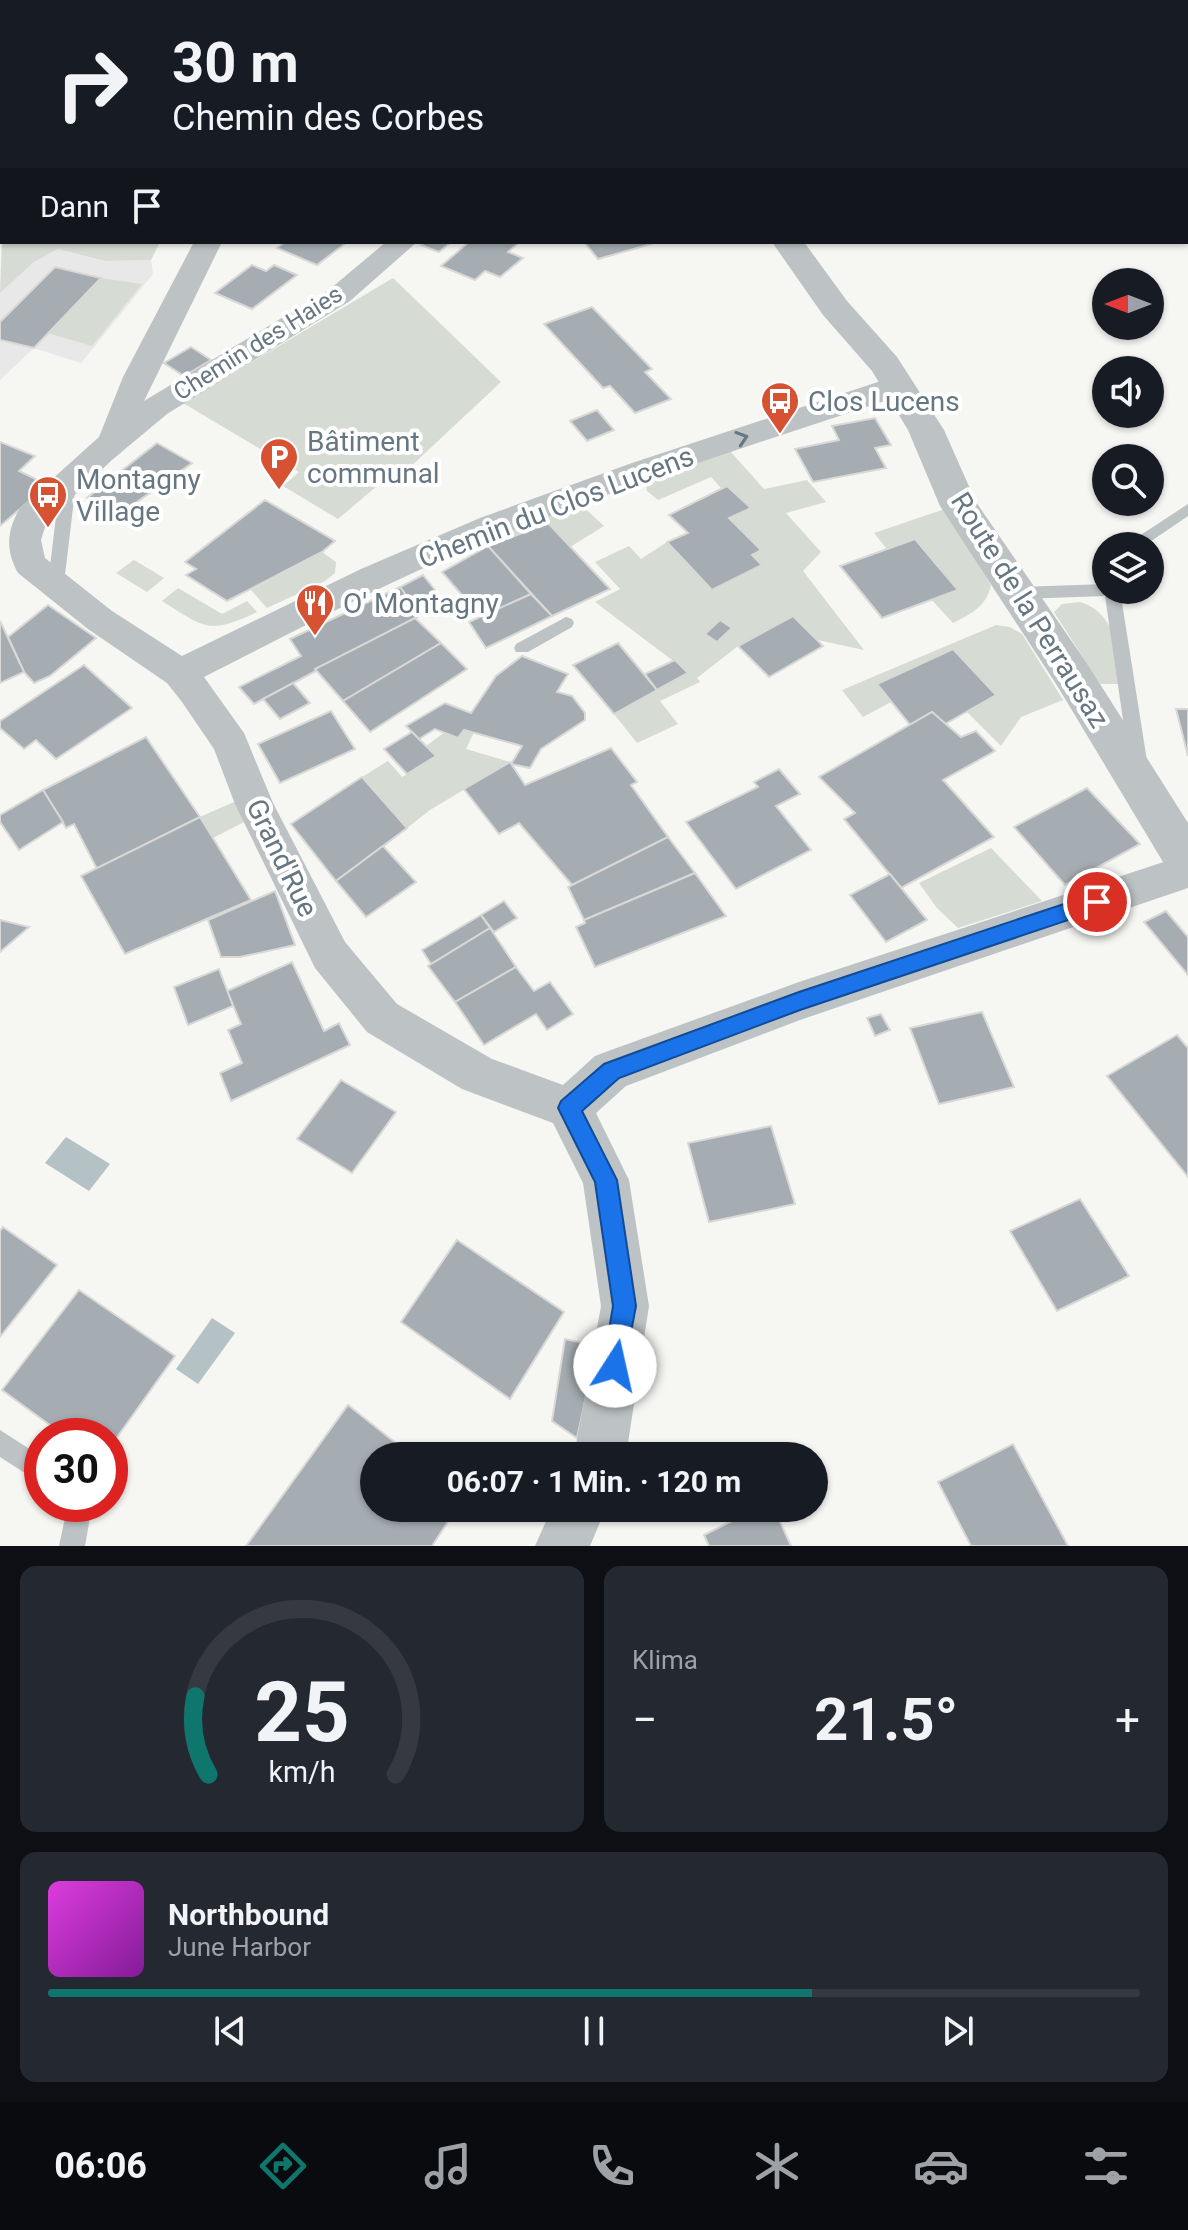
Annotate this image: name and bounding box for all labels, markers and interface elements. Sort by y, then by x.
text: 30 m [172,30,299,96]
icon: right [40,32,144,136]
text: Chemin des Corbes [172,97,484,139]
icon: arrive [125,184,169,228]
text: Dann [40,189,109,224]
north arrow [1092,268,1164,340]
map controls [1092,268,1164,604]
street label: Chemin des Haies [169,280,347,406]
button: sound [1092,356,1164,428]
bus stop icon: Clos Lucens [759,380,801,435]
place label: Clos Lucens [808,385,960,418]
place label: Bâtiment communal [307,425,440,490]
one-way arrow [734,431,748,447]
parking icon: Bâtiment communal [258,436,300,491]
street label: Chemin du Clos Lucens [414,439,698,575]
button: search [1092,444,1164,516]
place label: Montagny Village [76,463,201,528]
bus stop icon: Montagny Village [27,474,69,529]
street label: Route de la Perrausaz [944,486,1116,734]
button: layers [1092,532,1164,604]
restaurant icon: O' Montagny [294,582,336,637]
place label: O' Montagny [343,587,499,620]
street label: Grand'Rue [239,794,325,922]
pin [1063,868,1131,936]
icon: arrive [1075,880,1119,924]
position arrow [573,1324,657,1408]
speed limit sign: 30 [24,1418,128,1522]
text: 06:07 · 1 Min. · 120 m [447,1464,741,1499]
text: Klima [632,1645,698,1675]
text: 25 [254,1664,350,1761]
text: 21.5° [814,1684,958,1755]
text: − [632,1694,657,1746]
text: + [1115,1694,1140,1746]
text: km/h [268,1755,336,1789]
text: Northbound [168,1897,329,1932]
text: June Harbor [168,1932,311,1962]
icon: previous [208,2009,252,2053]
icon: pause [572,2009,616,2053]
icon: next [936,2009,980,2053]
icon: directions [255,2138,311,2194]
icon: music [420,2138,476,2194]
icon: phone [584,2138,640,2194]
icon: climate [749,2138,805,2194]
icon: car [913,2138,969,2194]
icon: filters [1078,2138,1134,2194]
text: 06:06 [54,2145,147,2187]

